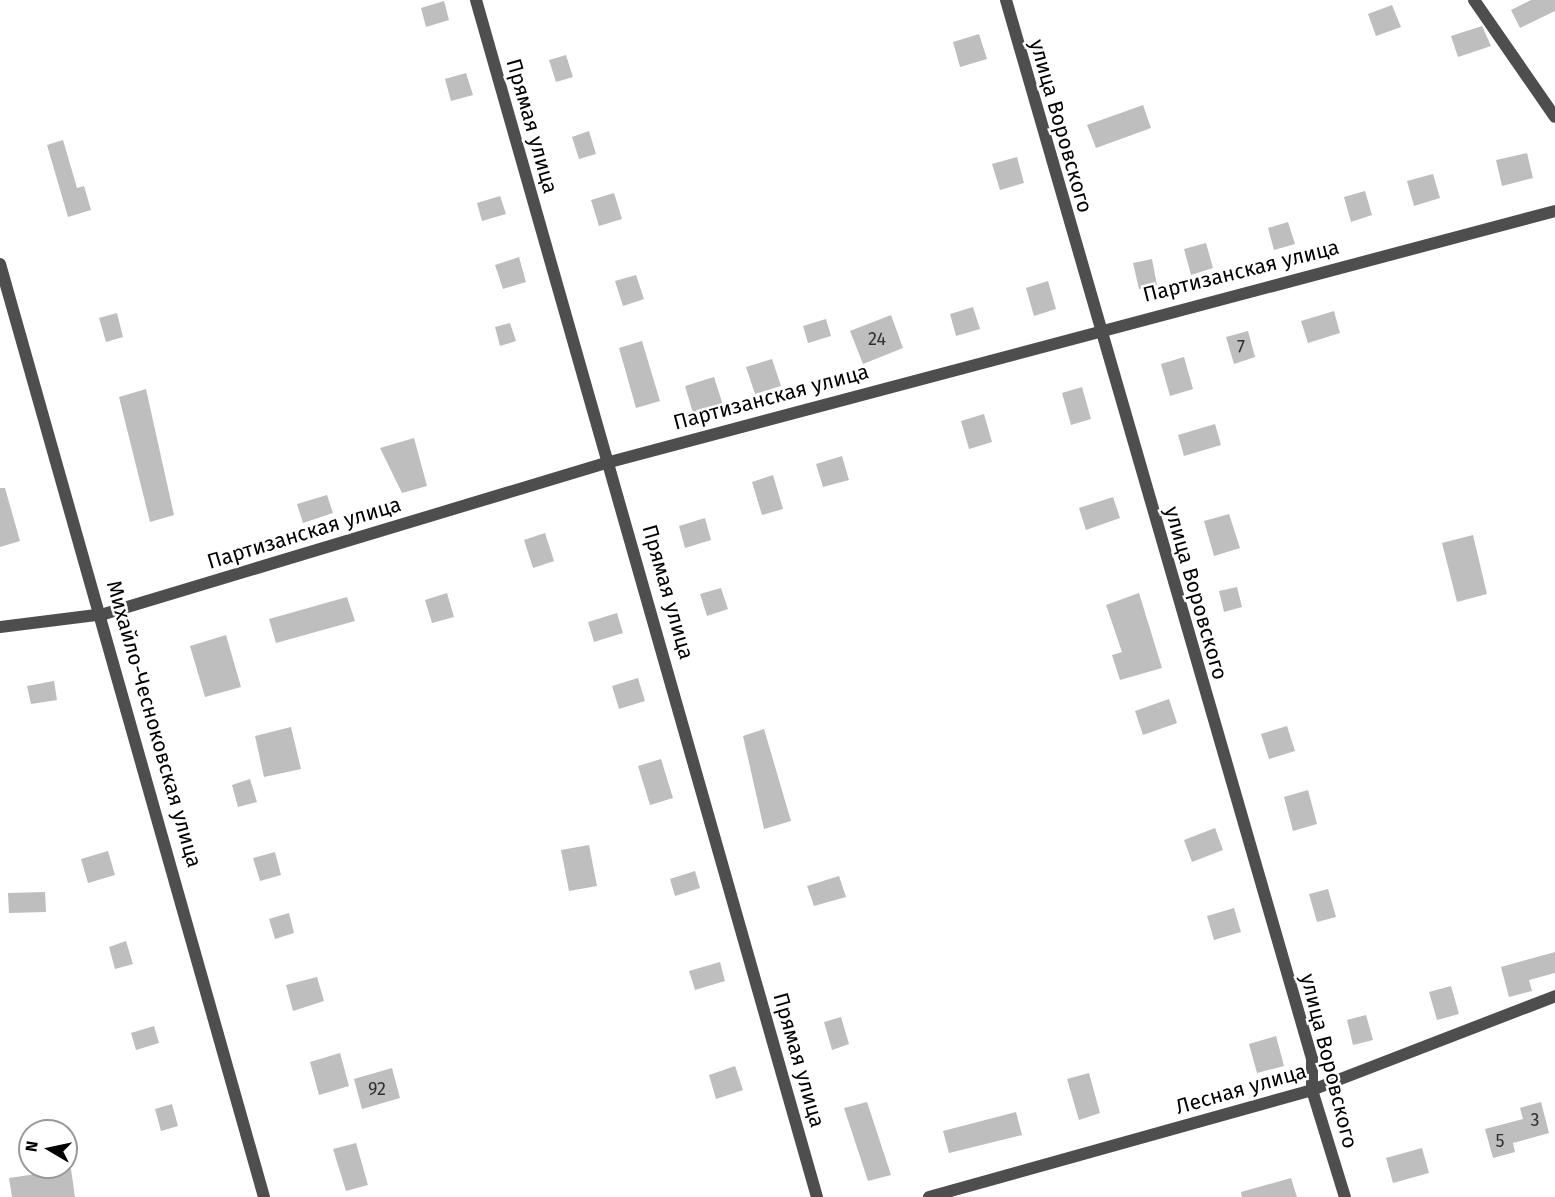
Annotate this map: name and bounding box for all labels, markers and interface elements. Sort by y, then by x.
street label: улица Воровского [1024,36,1098,216]
street label: Прямая улица [501,56,563,196]
street label: Партизанская улица [1140,234,1342,308]
house number: 24 [868,328,886,350]
house number: 7 [1237,336,1245,358]
street label: Партизанская улица [670,359,872,435]
street label: Партизанская улица [204,491,404,575]
street label: улица Воровского [1159,503,1233,683]
street label: Прямая улица [637,522,699,662]
street label: Михайло-Чесноковская улица [101,578,207,870]
street label: улица Воровского [1295,971,1363,1151]
street label: Прямая улица [768,990,830,1130]
street label: Лесная улица [1173,1058,1309,1120]
house number: 92 [368,1078,386,1100]
house number: 3 [1531,1109,1539,1131]
north arrow [18,1119,78,1179]
house number: 5 [1495,1130,1505,1152]
text: N [21,1140,42,1153]

